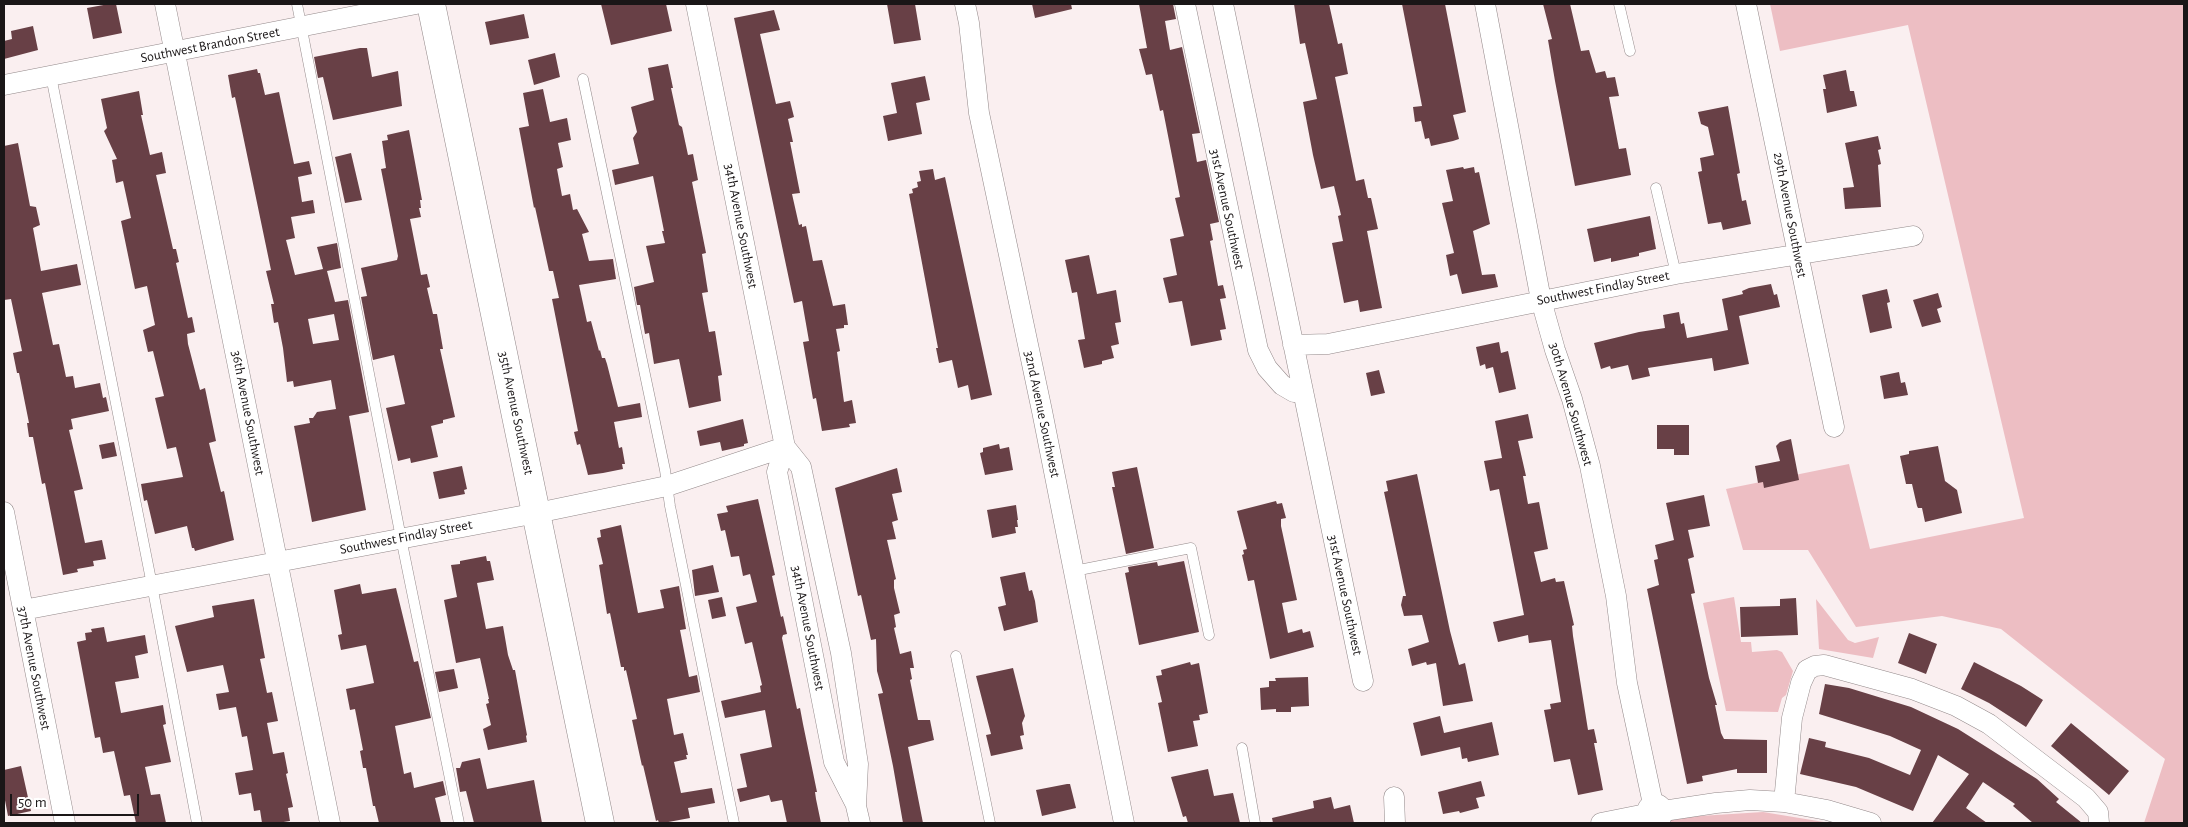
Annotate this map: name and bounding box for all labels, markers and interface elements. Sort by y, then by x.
street label: Southwest Brandon Street [139,23,281,67]
street label: 31st Avenue Southwest [1206,147,1248,271]
street label: 29th Avenue Southwest [1770,151,1810,279]
street label: 34th Avenue Southwest [721,162,761,290]
street label: Southwest Findlay Street [1535,267,1671,309]
street label: 30th Avenue Southwest [1545,340,1597,468]
street label: 36th Avenue Southwest [228,349,268,477]
street label: 32nd Avenue Southwest [1020,349,1064,479]
street label: 35th Avenue Southwest [495,350,537,476]
street label: Southwest Findlay Street [338,516,474,558]
street label: 31st Avenue Southwest [1324,533,1366,657]
street label: 34th Avenue Southwest [788,564,828,692]
street label: 37th Avenue Southwest [14,605,54,731]
scale bar [12,784,141,816]
text: 50 m [18,795,47,810]

